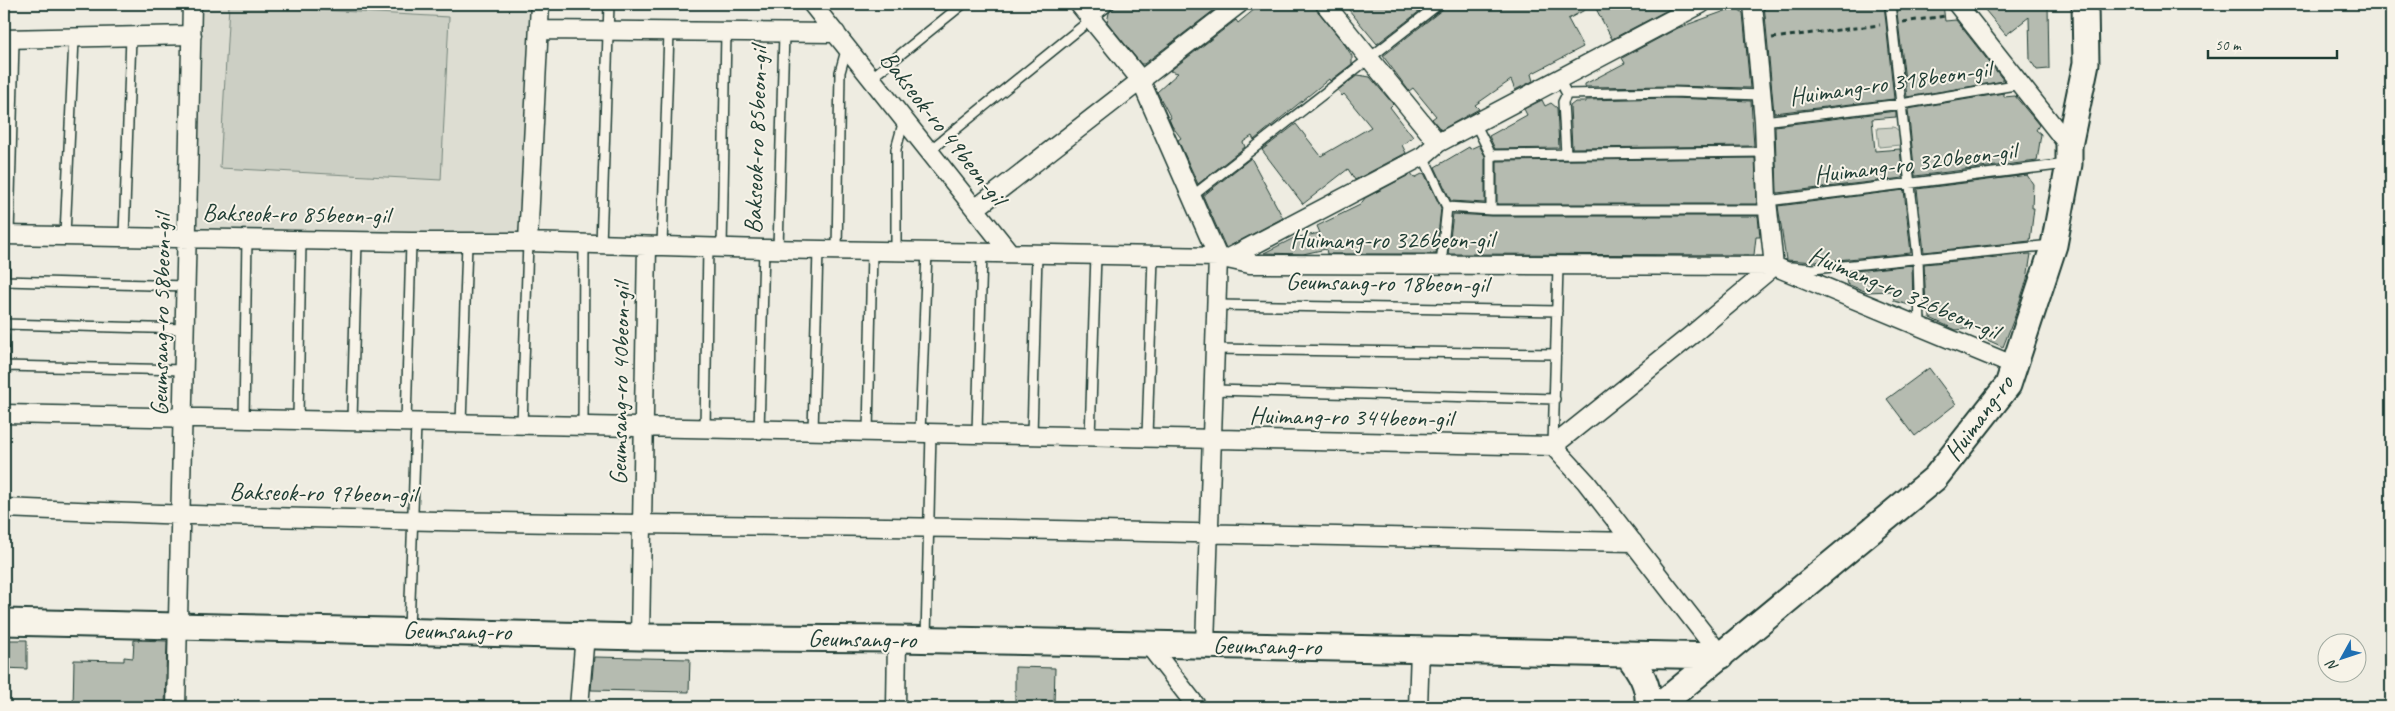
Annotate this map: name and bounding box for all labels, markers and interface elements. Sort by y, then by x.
scale bar [2208,28,2336,60]
text: 50 m [2215,36,2242,55]
street label: Bakseok-ro 85beon-gil [737,41,775,234]
street label: Bakseok-ro 49beon-gil [873,44,1016,215]
street label: Huimang-ro 318beon-gil [1787,52,1998,113]
street label: Huimang-ro 320beon-gil [1812,134,2023,191]
street label: Bakseok-ro 85beon-gil [202,196,395,232]
street label: Geumsang-ro 58beon-gil [143,209,179,416]
street label: Huimang-ro 326beon-gil [1290,224,1498,256]
street label: Huimang-ro 326beon-gil [1804,239,2008,349]
street label: Geumsang-ro 18beon-gil [1286,265,1493,301]
street label: Geumsang-ro 40beon-gil [602,278,638,485]
street label: Huimang-ro [1937,368,2022,467]
street label: Huimang-ro 344beon-gil [1249,399,1458,435]
street label: Bakseok-ro 97beon-gil [229,475,422,511]
street label: Geumsang-ro [403,614,513,648]
street label: Geumsang-ro [808,622,918,656]
street label: Geumsang-ro [1213,629,1323,663]
north arrow [2318,634,2368,684]
text: N [2322,655,2342,675]

